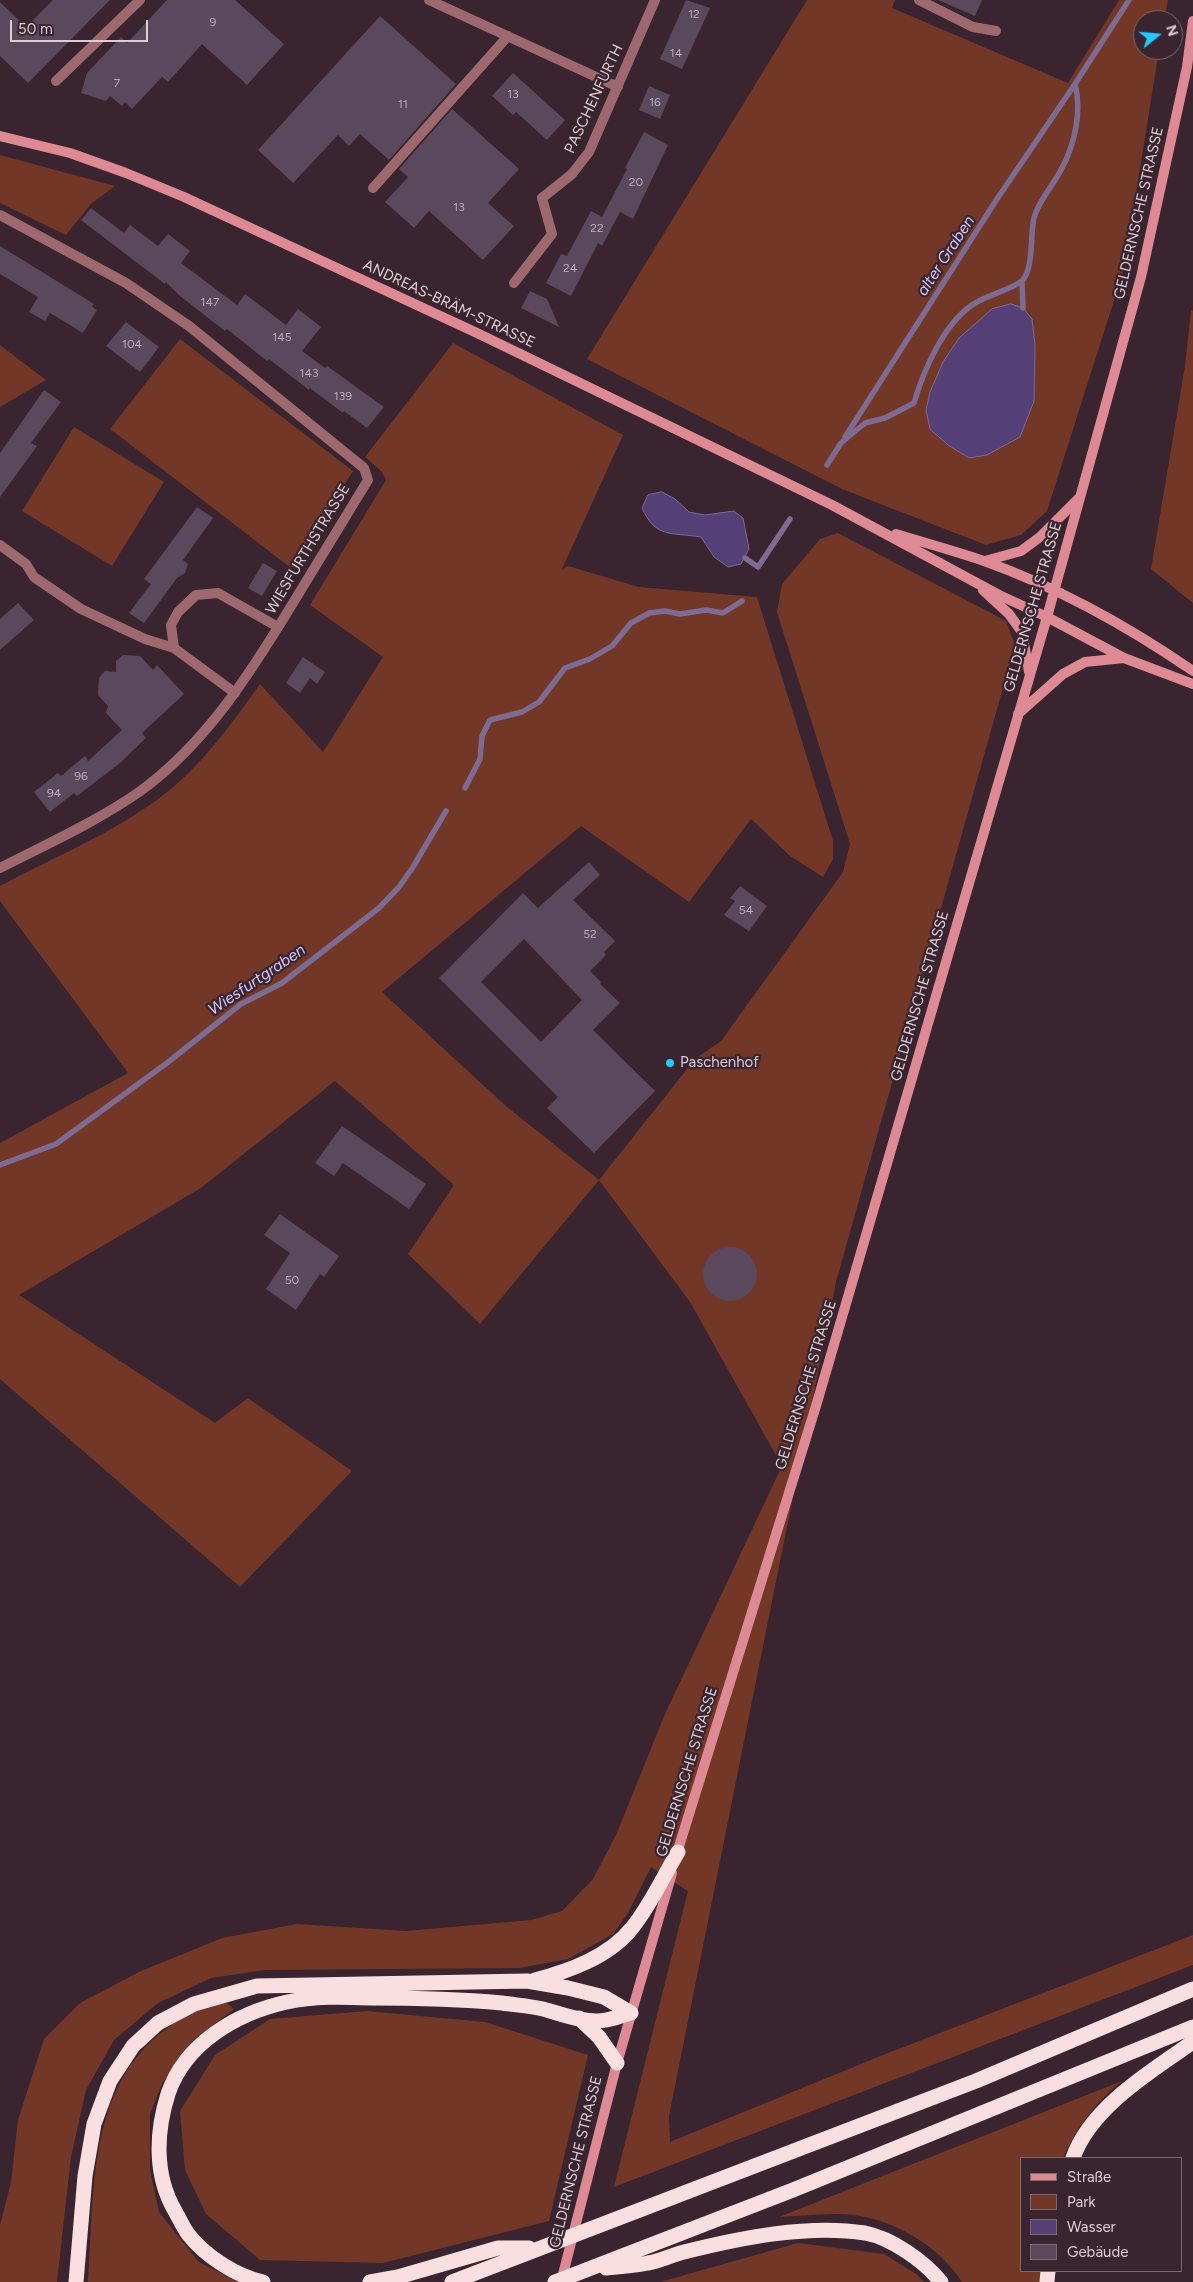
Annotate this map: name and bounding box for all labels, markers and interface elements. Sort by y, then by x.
house number: 12 [688,7,700,21]
scale bar [12,10,150,42]
north arrow [1133,10,1183,60]
house number: 9 [210,15,216,29]
text: 50 m [18,20,53,38]
text: N [1162,23,1182,38]
street label: PASCHENFURTH [561,42,627,156]
house number: 14 [670,46,682,60]
house number: 7 [114,76,120,90]
house number: 13 [507,87,519,101]
house number: 16 [649,95,661,109]
house number: 11 [398,97,408,111]
street label: GELDERNSCHE STRASSE [1110,125,1168,301]
house number: 20 [629,175,643,189]
house number: 13 [453,200,465,214]
water label: alter Graben [913,212,979,300]
house number: 22 [590,221,604,235]
street label: ANDREAS-BRÄM-STRASSE [360,256,538,352]
house number: 24 [563,261,577,275]
house number: 147 [201,295,219,309]
house number: 145 [272,330,292,344]
house number: 104 [122,337,142,351]
house number: 143 [300,366,318,380]
house number: 139 [334,389,352,403]
street label: WIESFURTHSTRASSE [262,481,354,617]
street label: GELDERNSCHE STRASSE [1000,520,1066,694]
house number: 96 [74,769,88,783]
house number: 94 [47,786,61,800]
house number: 54 [739,903,753,917]
street label: GELDERNSCHE STRASSE [887,909,953,1083]
house number: 52 [583,927,597,941]
water label: Wiesfurtgraben [205,940,309,1020]
place label: Paschenhof [680,1054,759,1072]
marker: Paschenhof [664,1057,676,1069]
house number: 50 [285,1273,299,1287]
street label: GELDERNSCHE STRASSE [772,1298,840,1472]
street label: GELDERNSCHE STRASSE [653,1685,721,1859]
street label: GELDERNSCHE STRASSE [546,2074,606,2250]
legend [1020,2157,1183,2272]
text: Straße [1067,2168,1111,2186]
text: Park [1067,2193,1096,2211]
text: Wasser [1067,2218,1116,2236]
text: Gebäude [1067,2243,1128,2261]

